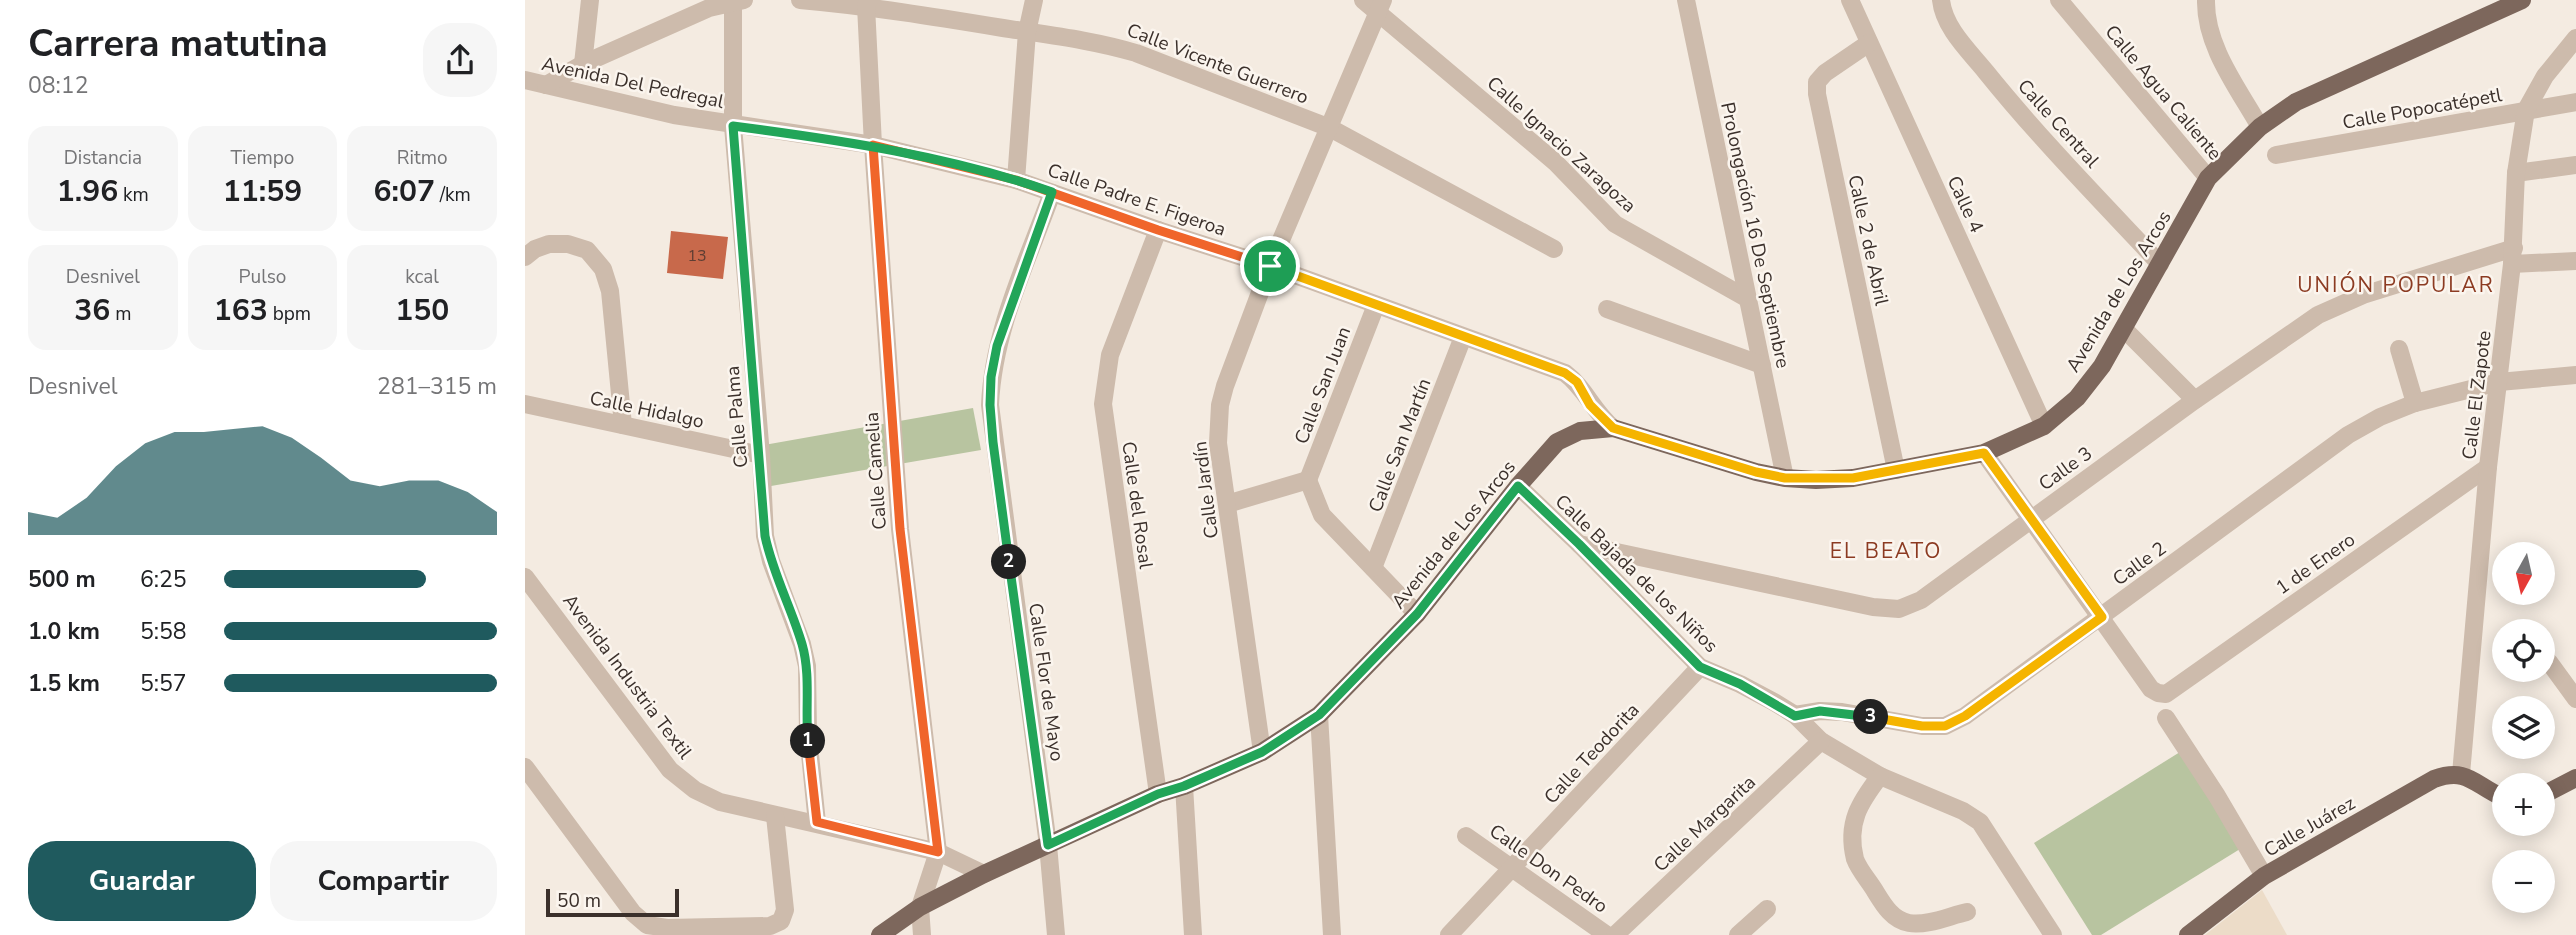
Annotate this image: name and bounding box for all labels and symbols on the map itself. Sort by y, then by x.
street label: Calle Vicente Guerrero [1123,17,1312,111]
street label: Calle Agua Caliente [2099,19,2228,166]
street label: Avenida Del Pedregal [539,51,727,115]
street label: Calle Ignacio Zaragoza [1481,71,1642,219]
street label: Calle Central [2012,74,2105,174]
street label: Calle Popocatépetl [2340,82,2504,136]
street label: Prolongación 16 De Septiembre [1714,100,1796,371]
street label: Calle Padre E. Figeroa [1044,157,1229,243]
street label: Calle 4 [1941,172,1990,237]
street label: Calle 2 de Abril [1841,173,1895,308]
street label: Avenida de Los Arcos [2060,206,2177,377]
pin [1240,236,1300,296]
house number: 13 [687,245,707,267]
district label: UNIÓN POPULAR [2297,271,2495,299]
street label: Calle San Juan [1289,323,1357,448]
street label: Calle El Zapote [2456,329,2498,461]
street label: Calle Palma [720,365,754,469]
street label: Calle San Martín [1362,375,1437,516]
street label: Calle Hidalgo [587,385,706,435]
street label: Calle Camelia [859,411,893,531]
street label: Calle del Rosal [1115,440,1159,571]
street label: Calle Jardín [1187,440,1225,540]
street label: Calle 3 [2034,441,2098,497]
street label: Avenida de Los Arcos [1386,455,1522,614]
street label: Calle Bajada de los Niños [1549,489,1724,659]
street label: 1 de Enero [2271,527,2361,601]
street label: Calle 2 [2108,536,2172,592]
district label: EL BEATO [1830,537,1942,565]
north arrow [2492,542,2555,606]
pin: 2 [991,544,1027,580]
street label: Avenida Industria Textil [557,589,698,765]
street label: Calle Flor de Mayo [1022,601,1070,763]
street label: Calle Teodorita [1538,698,1645,810]
pin: 3 [1853,700,1889,734]
pin: 1 [791,724,825,758]
street label: Calle Margarita [1648,770,1761,878]
street label: Calle Juárez [2259,790,2360,863]
street label: Calle Don Pedro [1484,818,1613,919]
scale bar [546,886,679,918]

